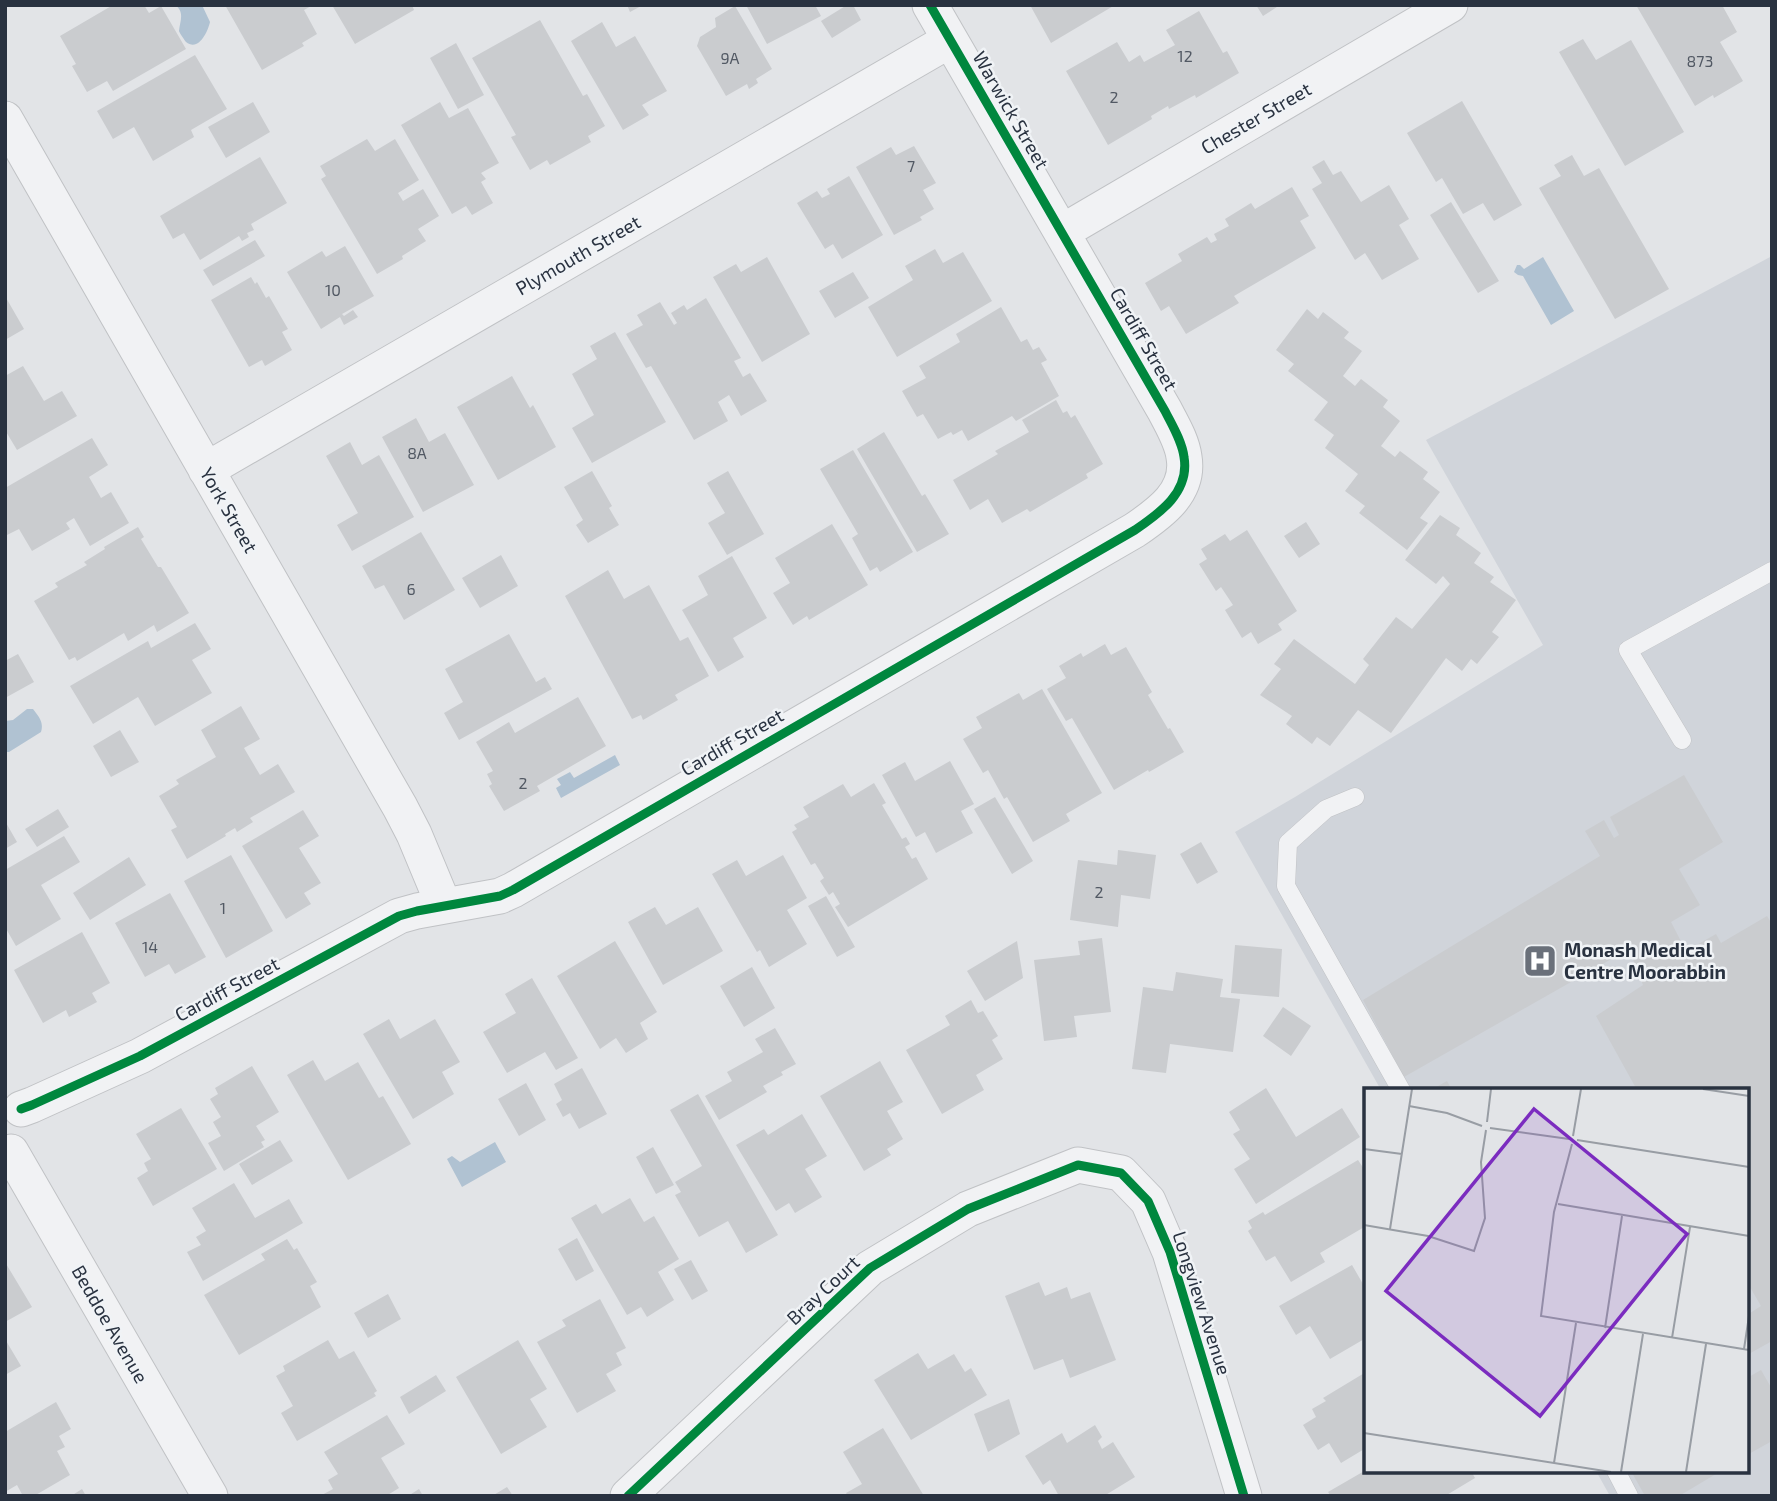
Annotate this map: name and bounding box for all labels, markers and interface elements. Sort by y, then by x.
house number: 12 [1177,46,1193,65]
street label: Warwick Street [968,47,1054,173]
house number: 9A [720,48,740,67]
house number: 873 [1687,51,1713,70]
street label: Chester Street [1197,77,1315,158]
house number: 2 [1110,87,1119,106]
house number: 7 [907,156,915,175]
street label: Plymouth Street [511,210,644,300]
house number: 10 [325,280,341,299]
street label: Cardiff Street [1106,283,1183,394]
house number: 8A [407,443,427,462]
street label: York Street [196,463,263,556]
house number: 6 [406,579,416,598]
street label: Cardiff Street [676,703,787,780]
house number: 2 [519,773,528,792]
house number: 2 [1095,882,1104,901]
house number: 1 [220,898,226,917]
house number: 14 [142,937,158,956]
place label: Monash Medical Centre Moorabbin [1564,938,1726,983]
hospital icon: Monash Medical Centre Moorabbin [1521,942,1559,980]
street label: Cardiff Street [171,951,283,1026]
inset map [1364,1088,1749,1473]
street label: Longview Avenue [1168,1228,1237,1378]
street label: Bray Court [782,1250,864,1329]
street label: Beddoe Avenue [67,1261,153,1387]

